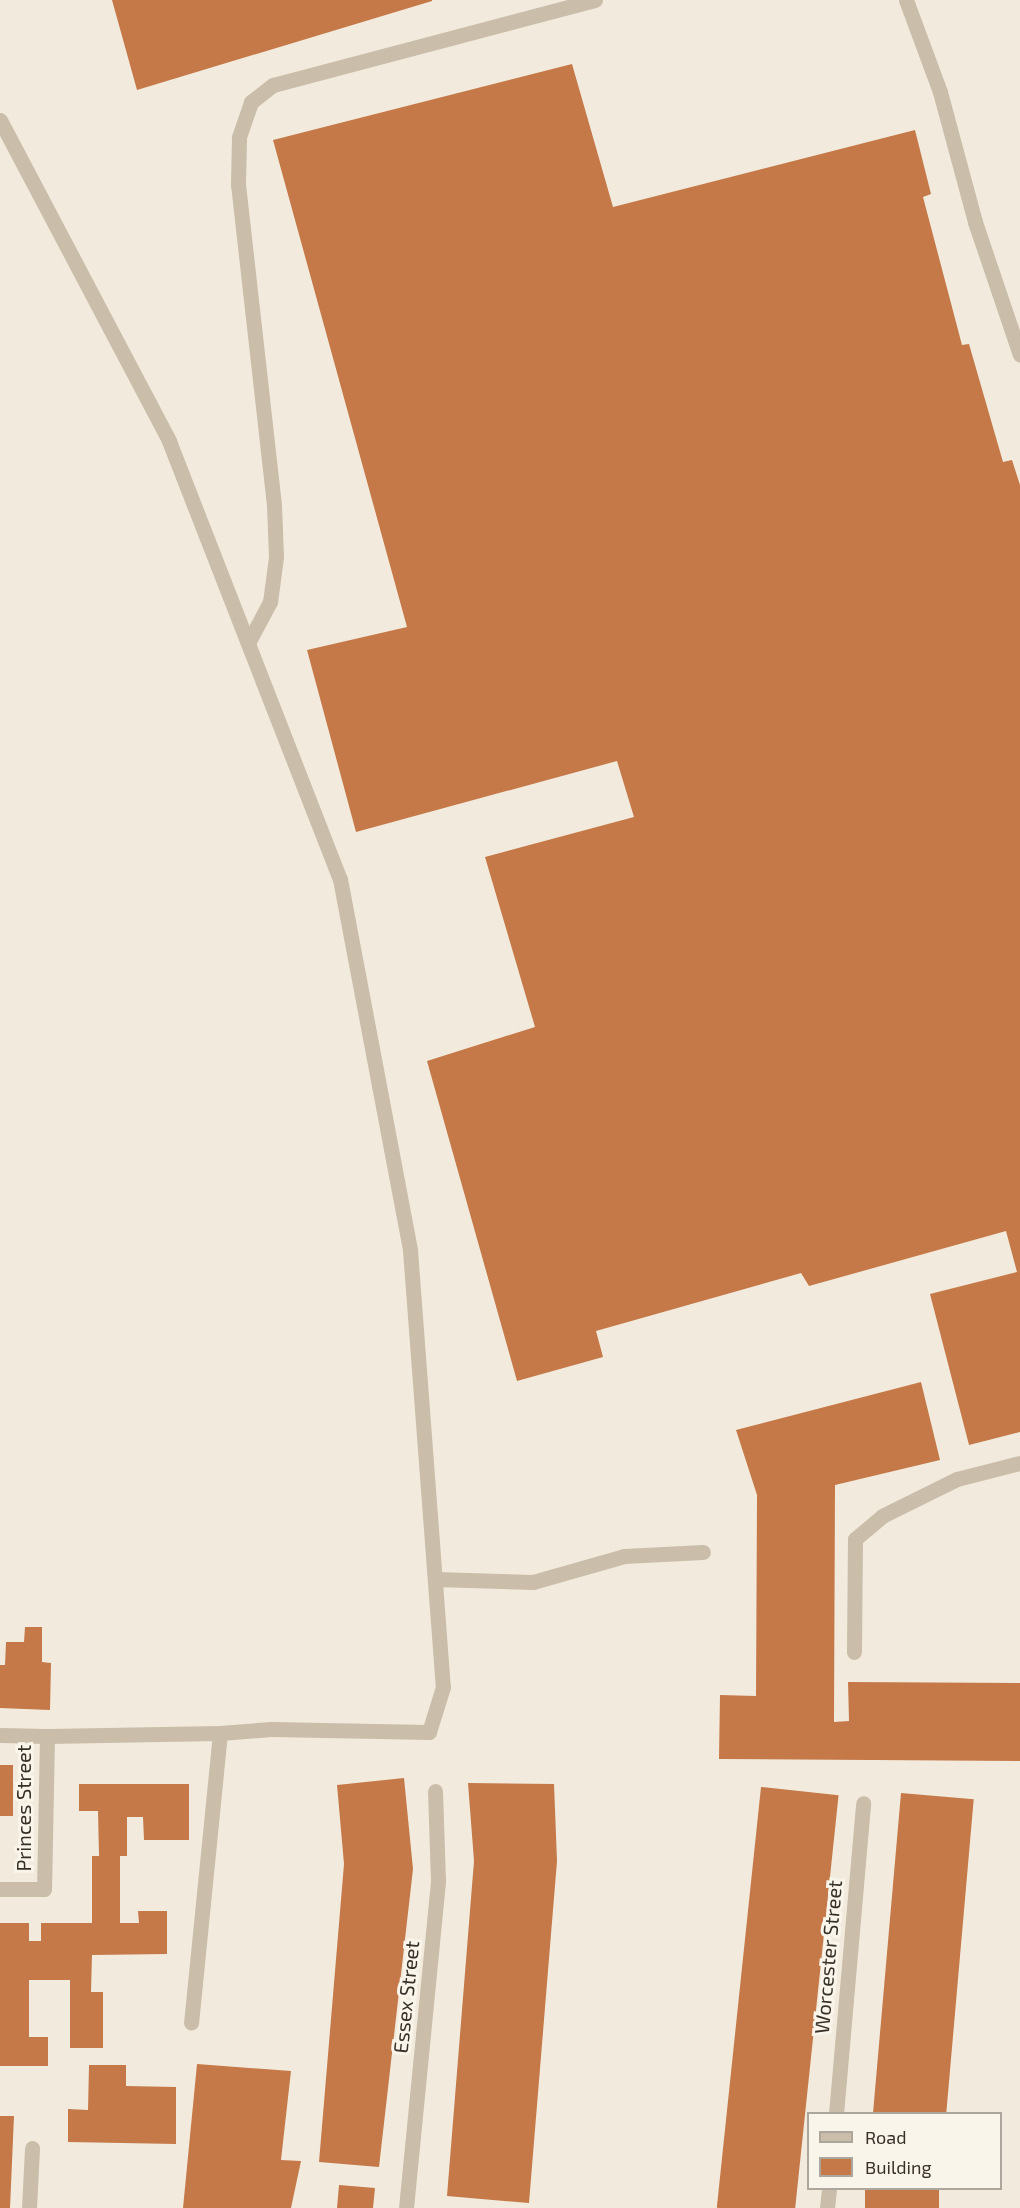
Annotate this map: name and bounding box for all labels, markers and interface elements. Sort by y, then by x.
street label: Princes Street [11,1745,35,1871]
street label: Worcester Street [809,1879,847,2035]
street label: Essex Street [388,1940,424,2054]
legend [807,2112,1002,2190]
text: Road [865,2126,906,2148]
text: Building [865,2156,932,2178]

